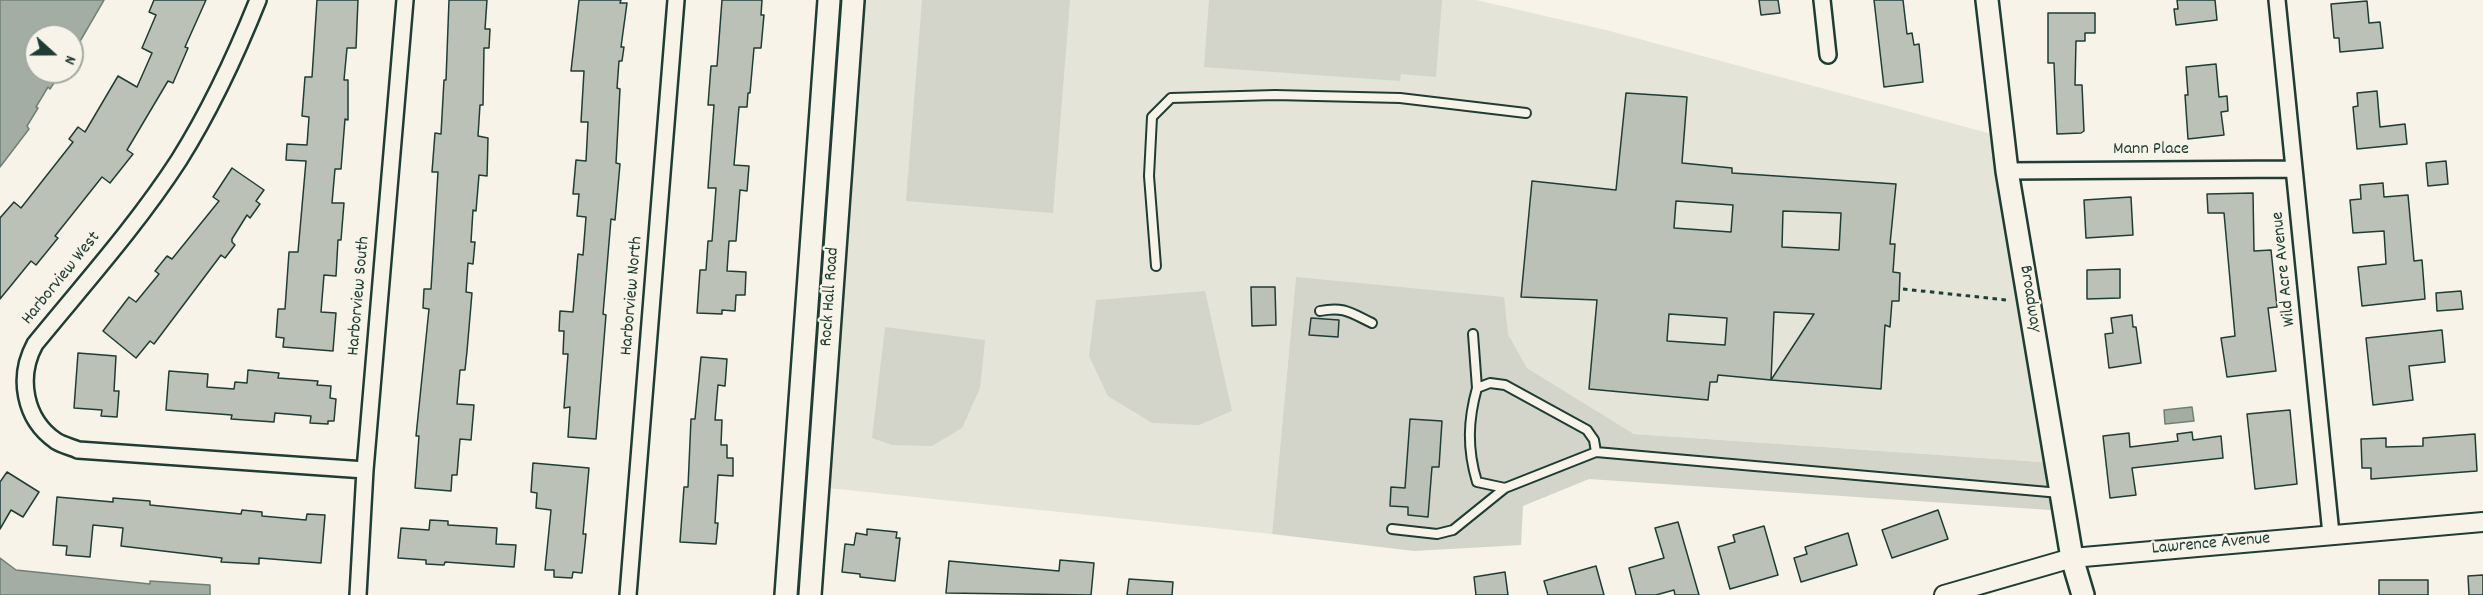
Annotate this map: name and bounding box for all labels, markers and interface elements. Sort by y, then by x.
north arrow [24,24,84,84]
text: N [57,52,82,68]
street label: Mann Place [2113,140,2189,162]
street label: Wild Acre Avenue [2268,210,2302,328]
street label: Harborview West [18,228,106,330]
street label: Harborview South [344,235,376,357]
street label: Harborview North [617,235,649,357]
street label: Rock Hall Road [817,247,845,347]
street label: Broadway [2013,264,2045,334]
street label: Lawrence Avenue [2151,529,2271,561]

